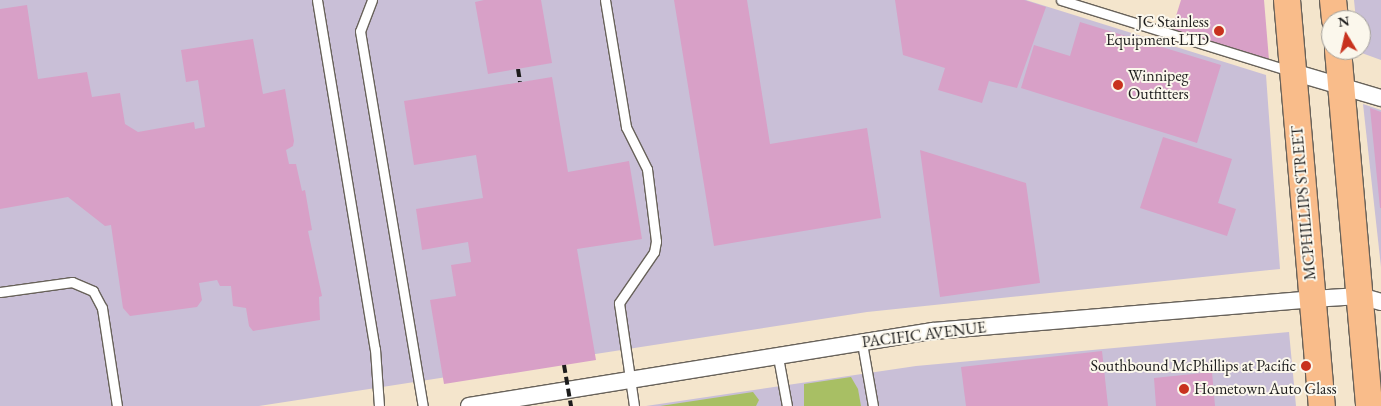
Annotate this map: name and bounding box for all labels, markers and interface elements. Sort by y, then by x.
north arrow [1321,10,1371,60]
text: N [1337,11,1351,31]
place label: JC Stainless Equipment LTD [1106,12,1209,50]
marker: JC Stainless Equipment LTD [1213,25,1225,37]
place label: Winnipeg Outfitters [1128,66,1189,104]
marker: Winnipeg Outfitters [1112,79,1124,91]
street label: MCPHILLIPS STREET [1288,125,1320,281]
street label: PACIFIC AVENUE [861,318,987,352]
place label: Southbound McPhillips at Pacific [1090,356,1296,376]
marker: Southbound McPhillips at Pacific [1300,360,1312,372]
place label: Hometown Auto Glass [1194,379,1337,399]
marker: Hometown Auto Glass [1178,383,1190,395]

